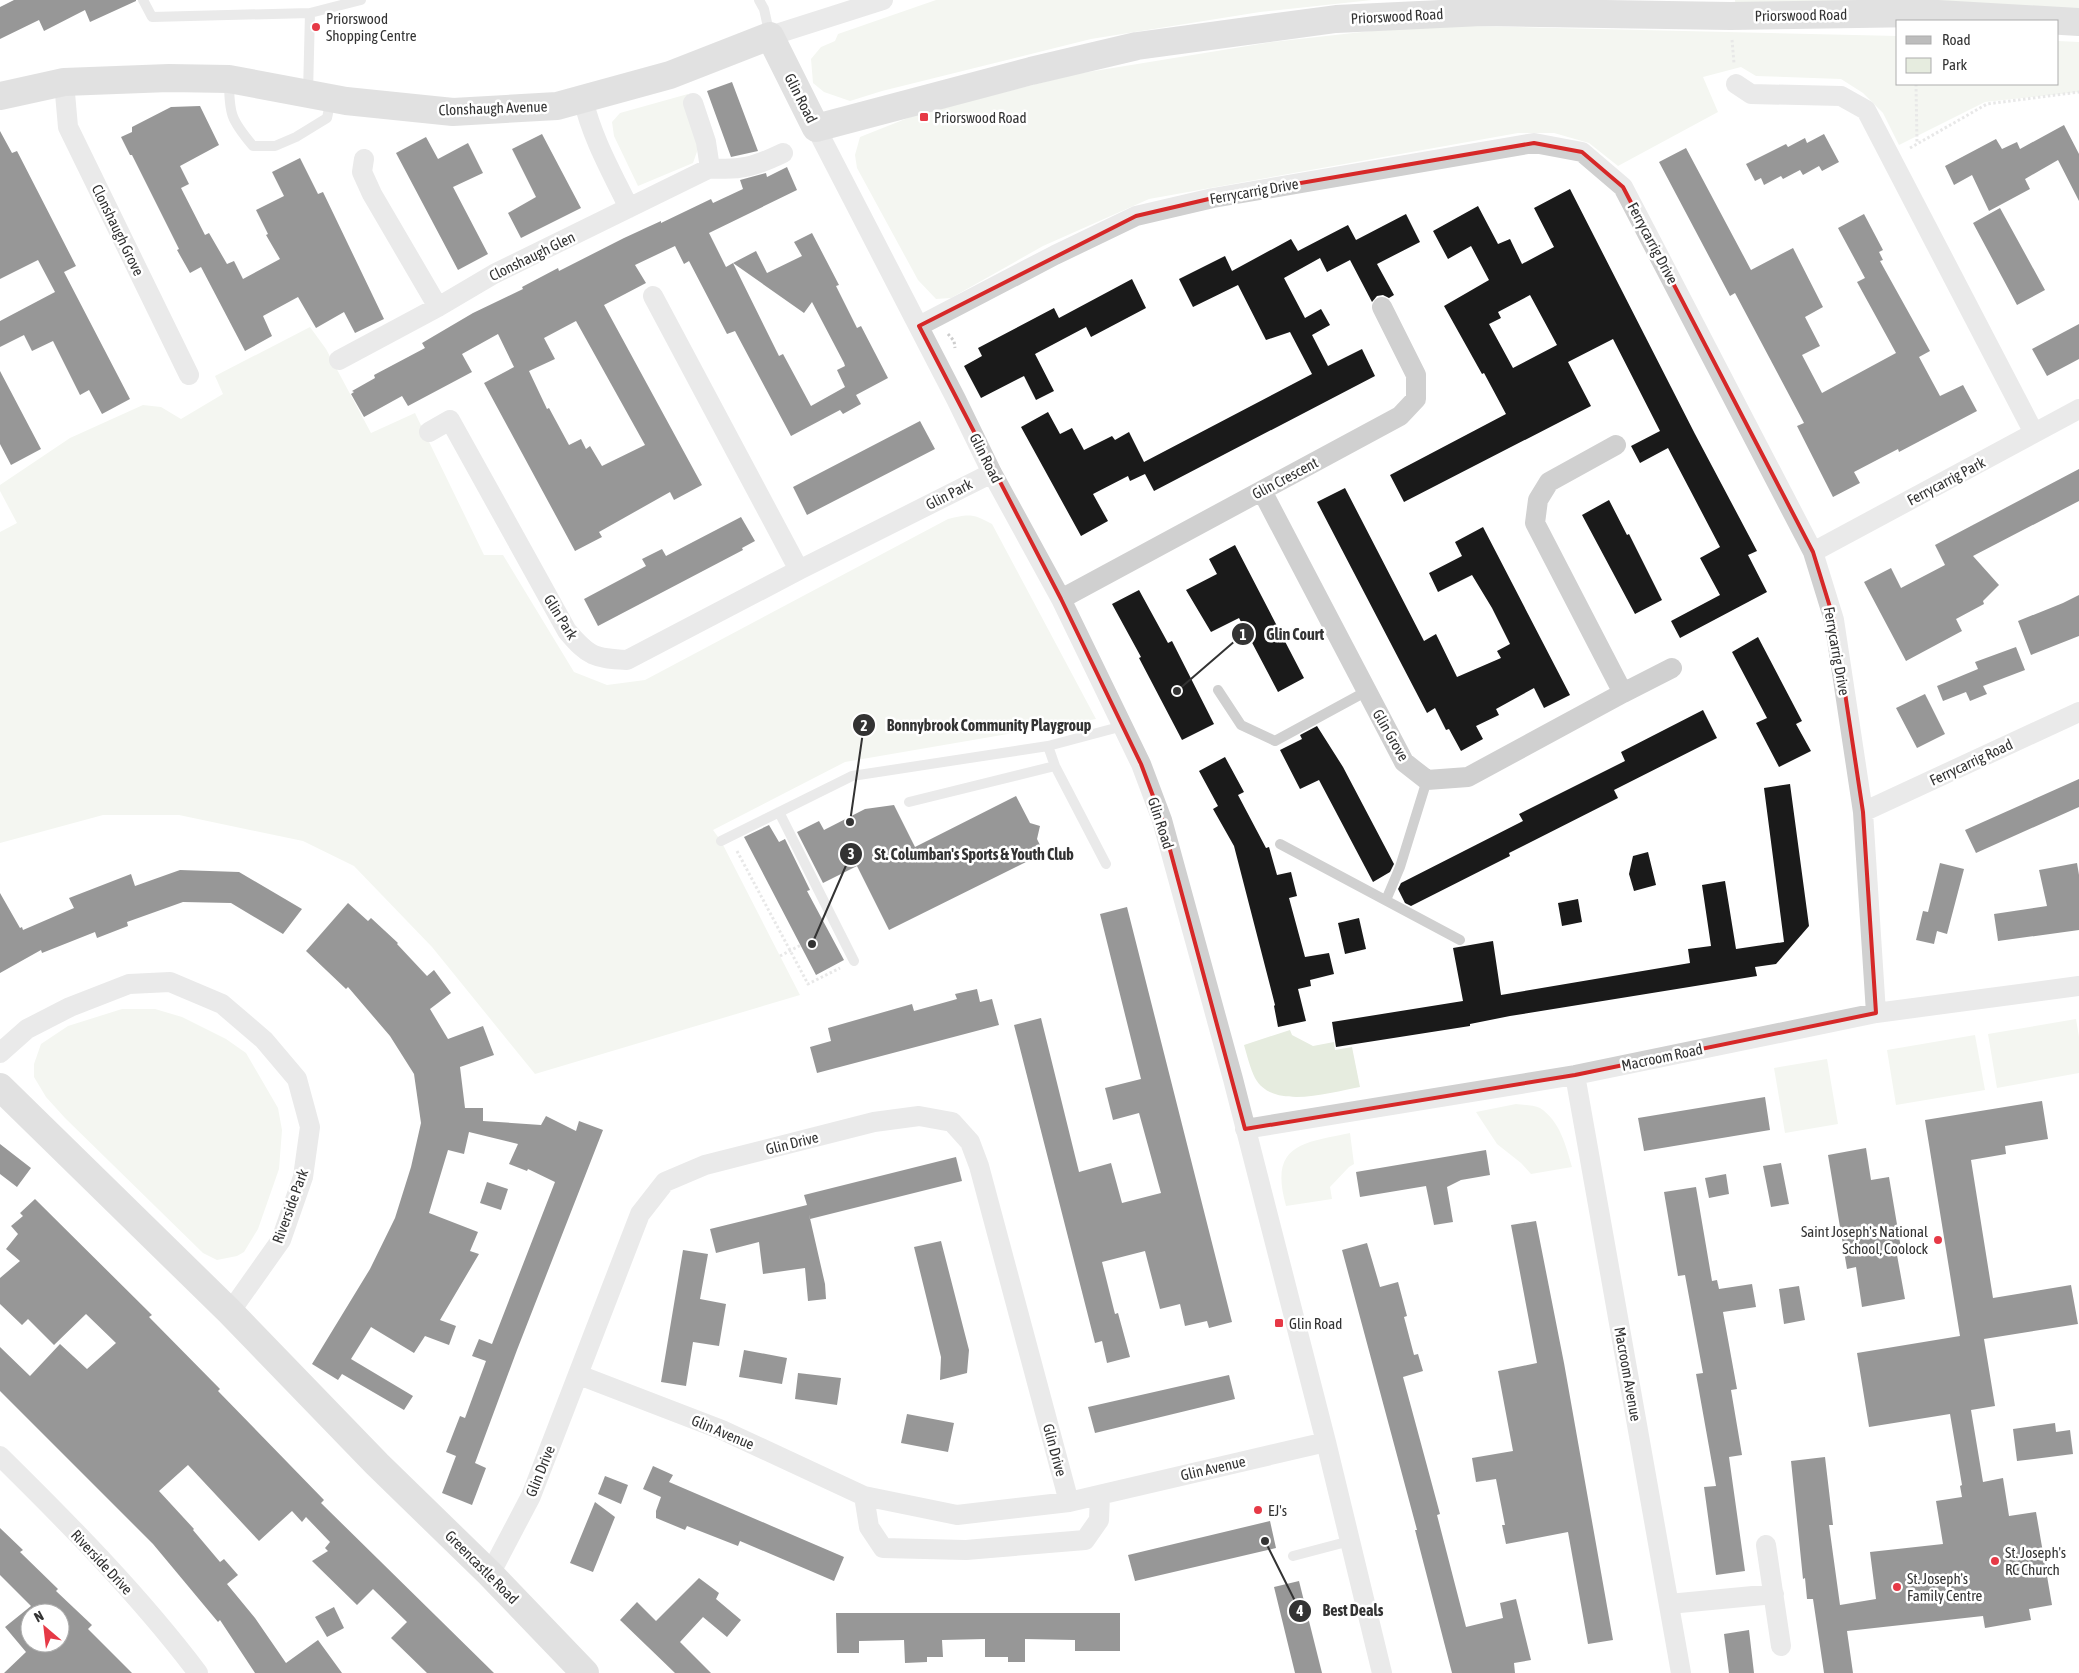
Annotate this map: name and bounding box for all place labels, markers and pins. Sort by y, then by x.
place label: Priorswood Shopping Centre [326,10,417,44]
marker: Priorswood Shopping Centre [310,21,322,33]
place label: Priorswood Road [934,109,1027,126]
marker: Priorswood Road [918,111,930,123]
callout: Glin Court [1231,619,1334,650]
callout: Bonnybrook Community Playgroup [852,710,1101,741]
callout: St. Columban's Sports & Youth Club [839,838,1084,869]
place label: Saint Joseph's National School, Coolock [1801,1223,1928,1257]
marker: Saint Joseph's National School, Coolock [1932,1234,1944,1246]
place label: Glin Road [1289,1315,1342,1332]
marker: Glin Road [1273,1317,1285,1329]
place label: EJ's [1268,1502,1287,1519]
marker: EJ's [1252,1504,1264,1516]
place label: St. Joseph's RC Church [2005,1544,2066,1578]
marker: St. Joseph's RC Church [1989,1555,2001,1567]
place label: St. Joseph's Family Centre [1907,1570,1983,1604]
marker: St. Joseph's Family Centre [1891,1581,1903,1593]
callout: Best Deals [1288,1595,1393,1626]

